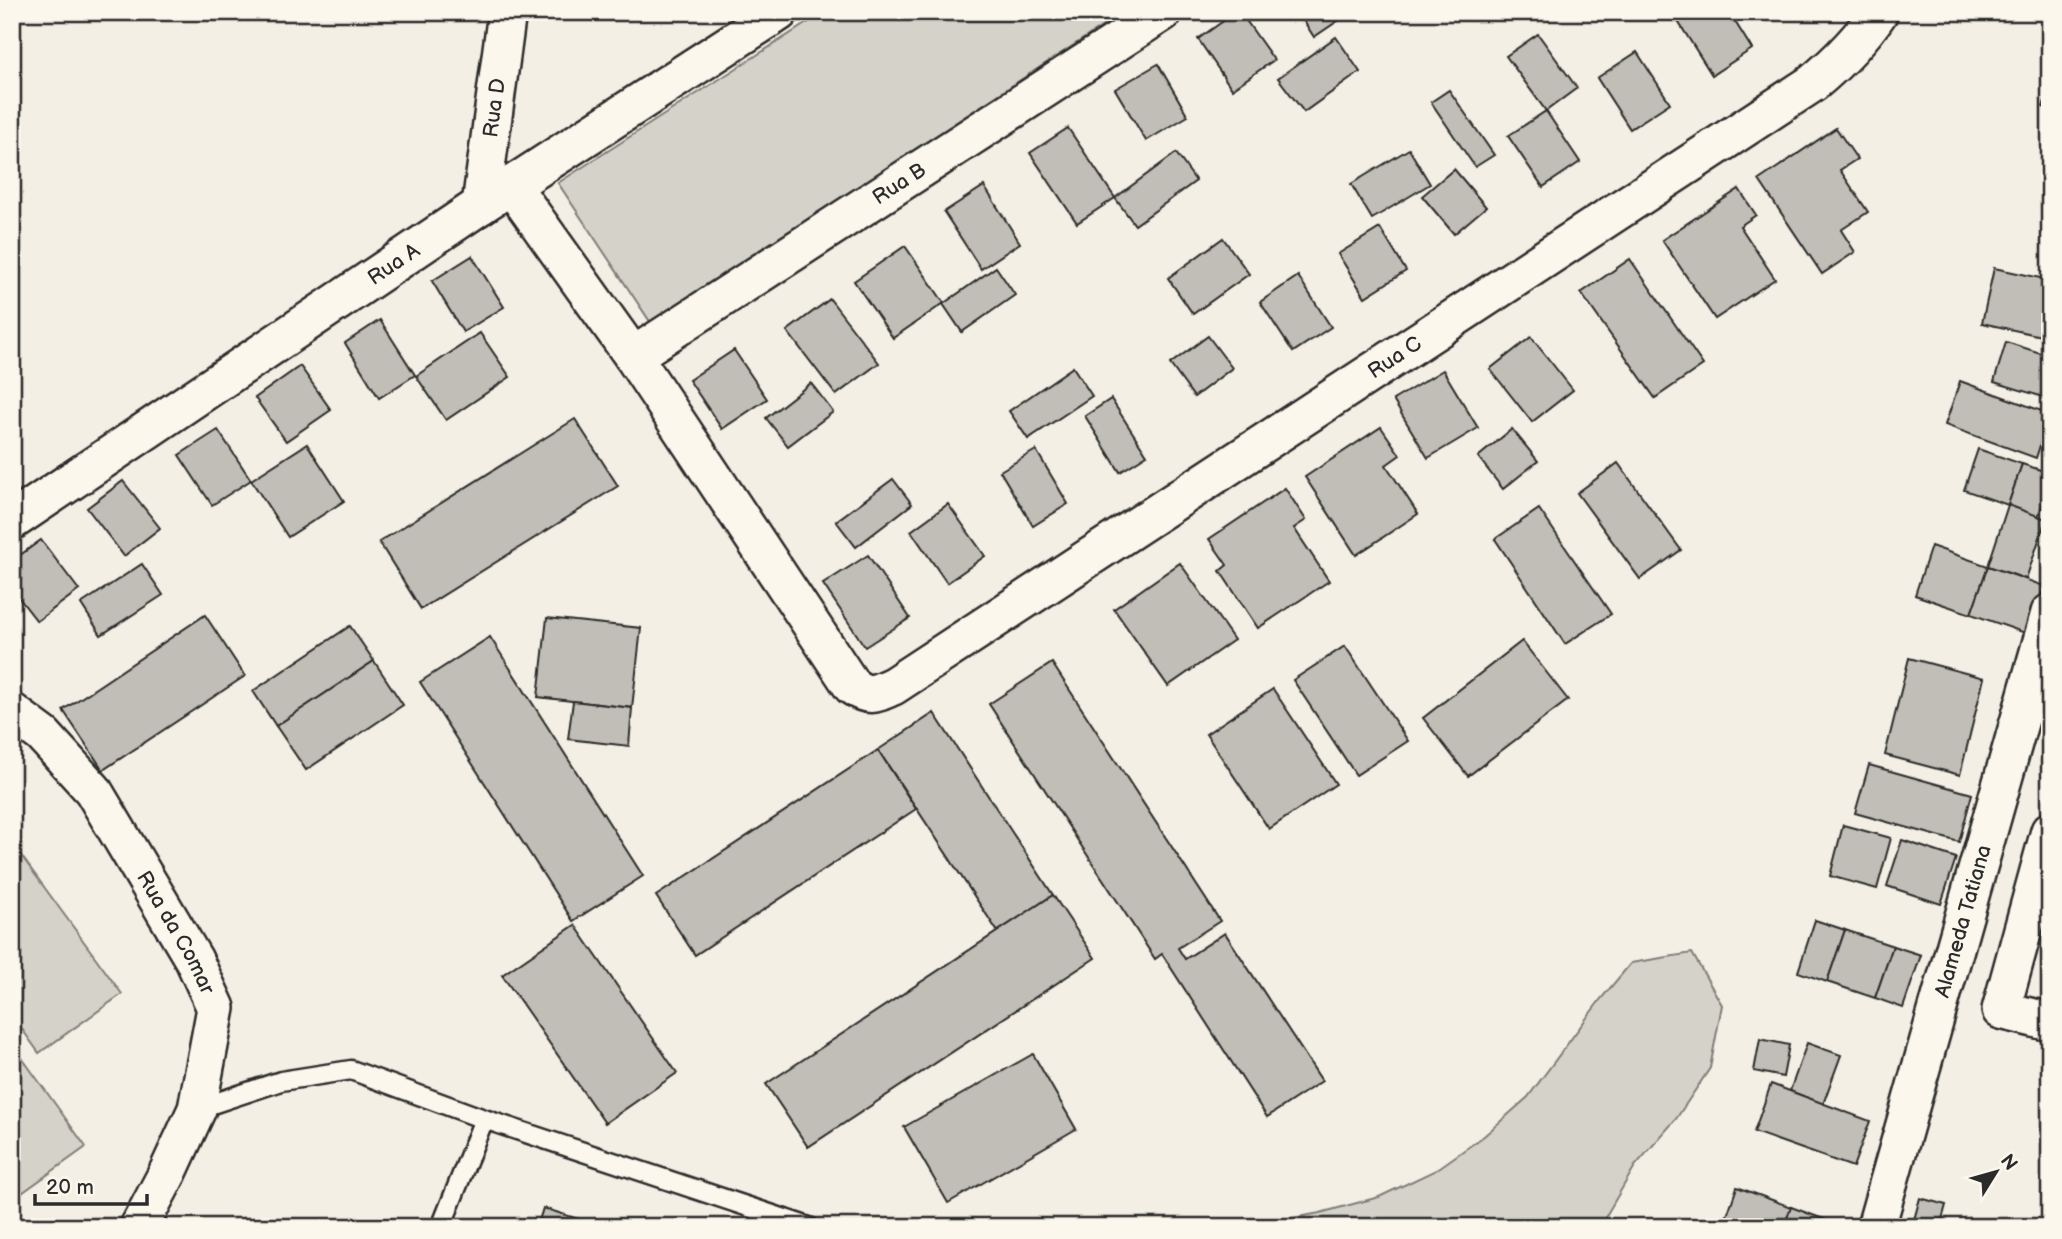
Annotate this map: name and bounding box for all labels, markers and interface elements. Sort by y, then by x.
street label: Rua D [478,77,510,139]
street label: Rua B [868,157,930,210]
street label: Rua A [363,238,424,290]
street label: Rua C [1363,331,1426,384]
street label: Alameda Tatiana [1929,842,1996,1000]
street label: Rua da Comar [131,866,221,998]
north arrow [1960,1138,2030,1208]
text: N [1995,1150,2022,1175]
scale bar [35,1162,147,1206]
text: 20 m [46,1175,94,1200]

